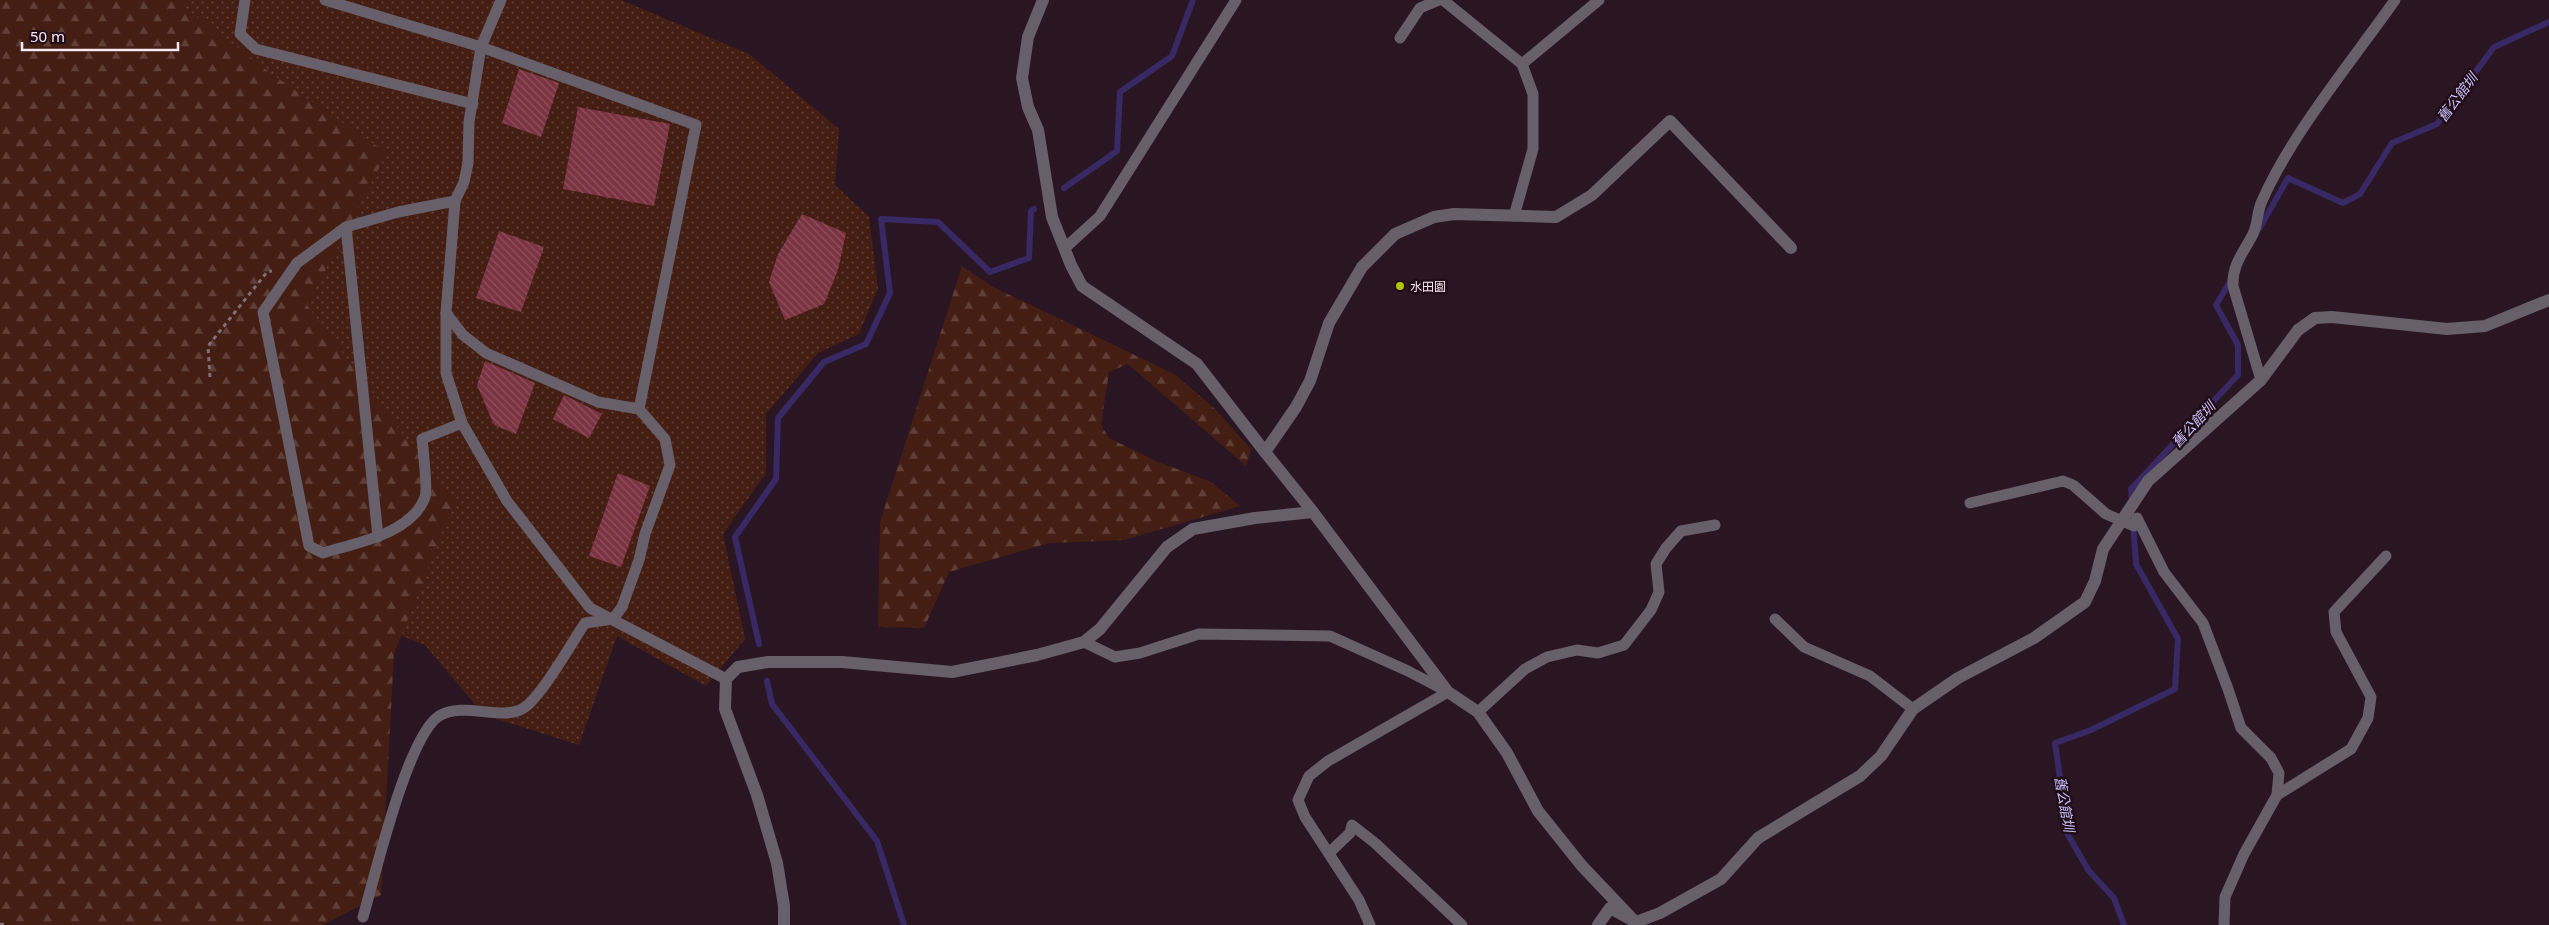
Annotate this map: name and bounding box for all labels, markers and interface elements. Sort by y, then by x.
scale bar [22,20,179,52]
text: 50 m [30,26,65,46]
water label: 舊公館圳 [2433,67,2483,125]
place label: 水田園 [1410,278,1446,295]
marker: 水田園 [1394,280,1406,292]
water label: 舊公館圳 [2167,396,2220,451]
water label: 舊公館圳 [2051,775,2080,835]

